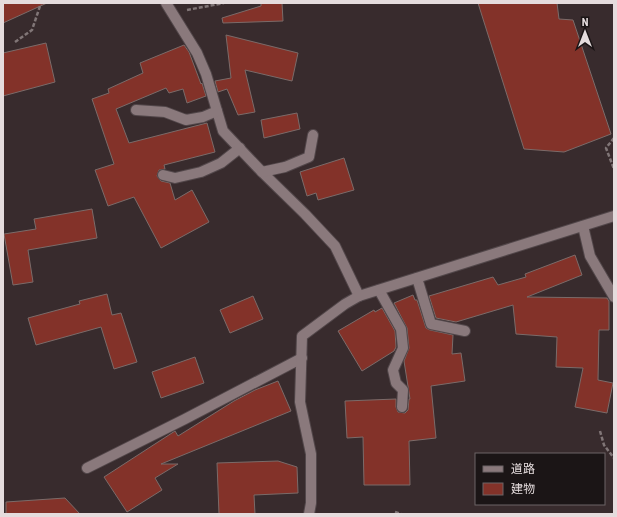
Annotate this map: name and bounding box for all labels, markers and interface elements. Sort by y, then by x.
north arrow [565,12,605,52]
text: N [582,16,589,29]
legend [475,453,605,505]
text: 道路 [511,462,535,476]
text: 建物 [511,482,535,496]

